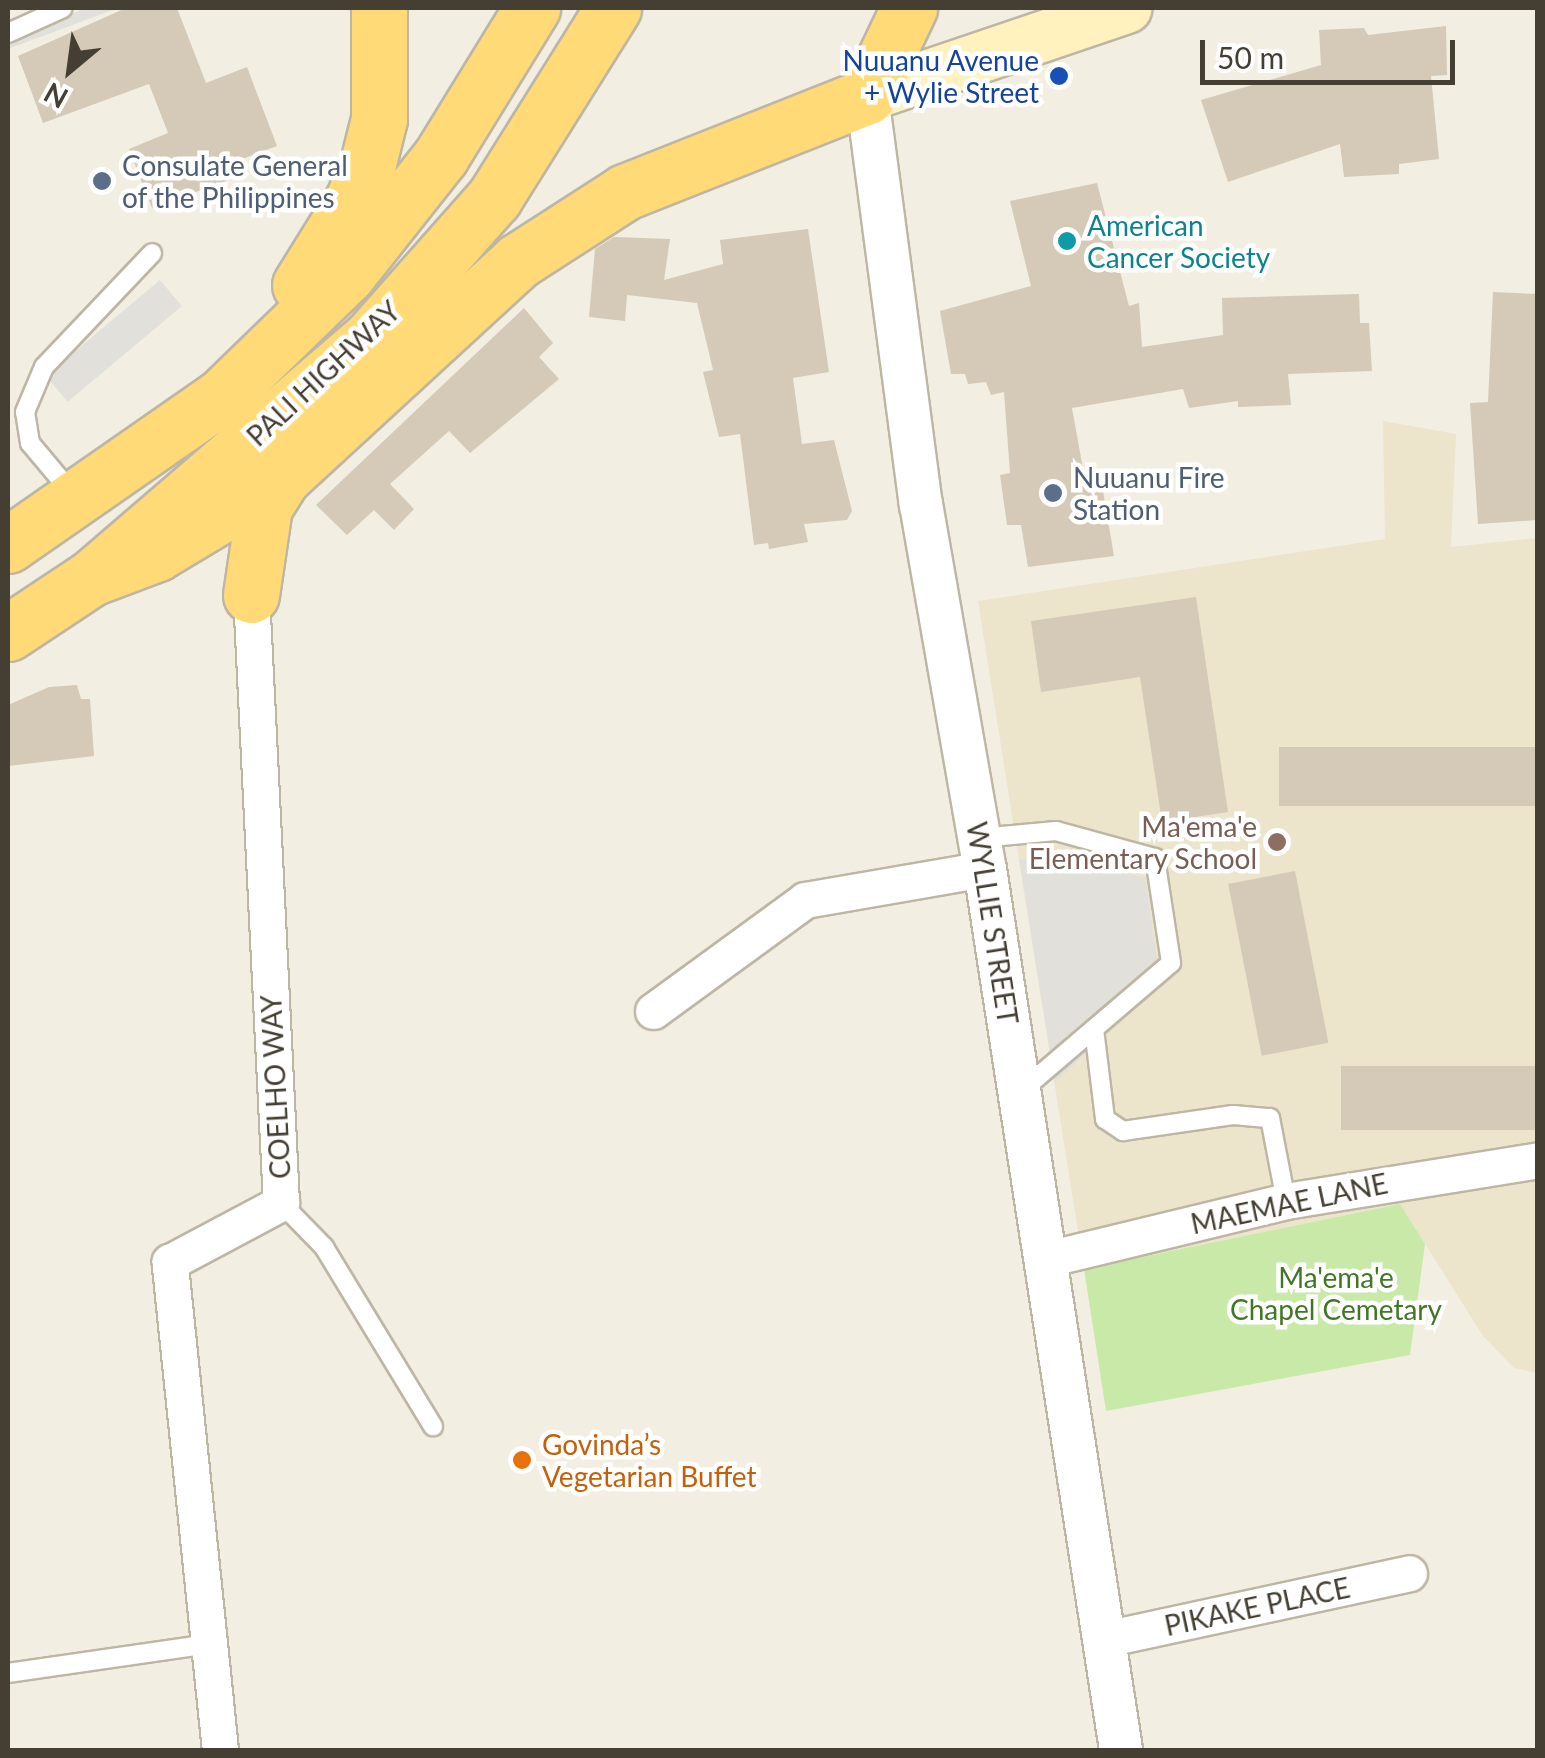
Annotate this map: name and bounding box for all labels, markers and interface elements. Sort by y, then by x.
north arrow [20,20,120,120]
scale bar [1205,20,1460,82]
text: 50 m [1217,39,1284,75]
place label: Nuuanu Avenue + Wylie Street [842,43,1039,109]
marker: Nuuanu Avenue + Wylie Street [1048,65,1070,87]
text: N [38,76,73,116]
place label: Consulate General of the Philippines [122,148,348,214]
marker: Consulate General of the Philippines [91,170,113,192]
place label: American Cancer Society [1087,208,1271,274]
marker: American Cancer Society [1056,230,1078,252]
street label: PALI HIGHWAY [239,294,407,452]
place label: Nuuanu Fire Station [1073,460,1225,526]
marker: Nuuanu Fire Station [1042,482,1064,504]
place label: Ma'ema'e Elementary School [1028,809,1257,875]
street label: WYLLIE STREET [960,819,1026,1027]
marker: Ma'ema'e Elementary School [1266,831,1288,853]
street label: COELHO WAY [253,994,297,1180]
street label: MAEMAE LANE [1188,1166,1390,1240]
park label: Ma'ema'e Chapel Cemetary [1230,1260,1442,1326]
place label: Govinda’s Vegetarian Buffet [542,1427,757,1493]
marker: Govinda’s Vegetarian Buffet [511,1449,533,1471]
street label: PIKAKE PLACE [1161,1570,1353,1642]

